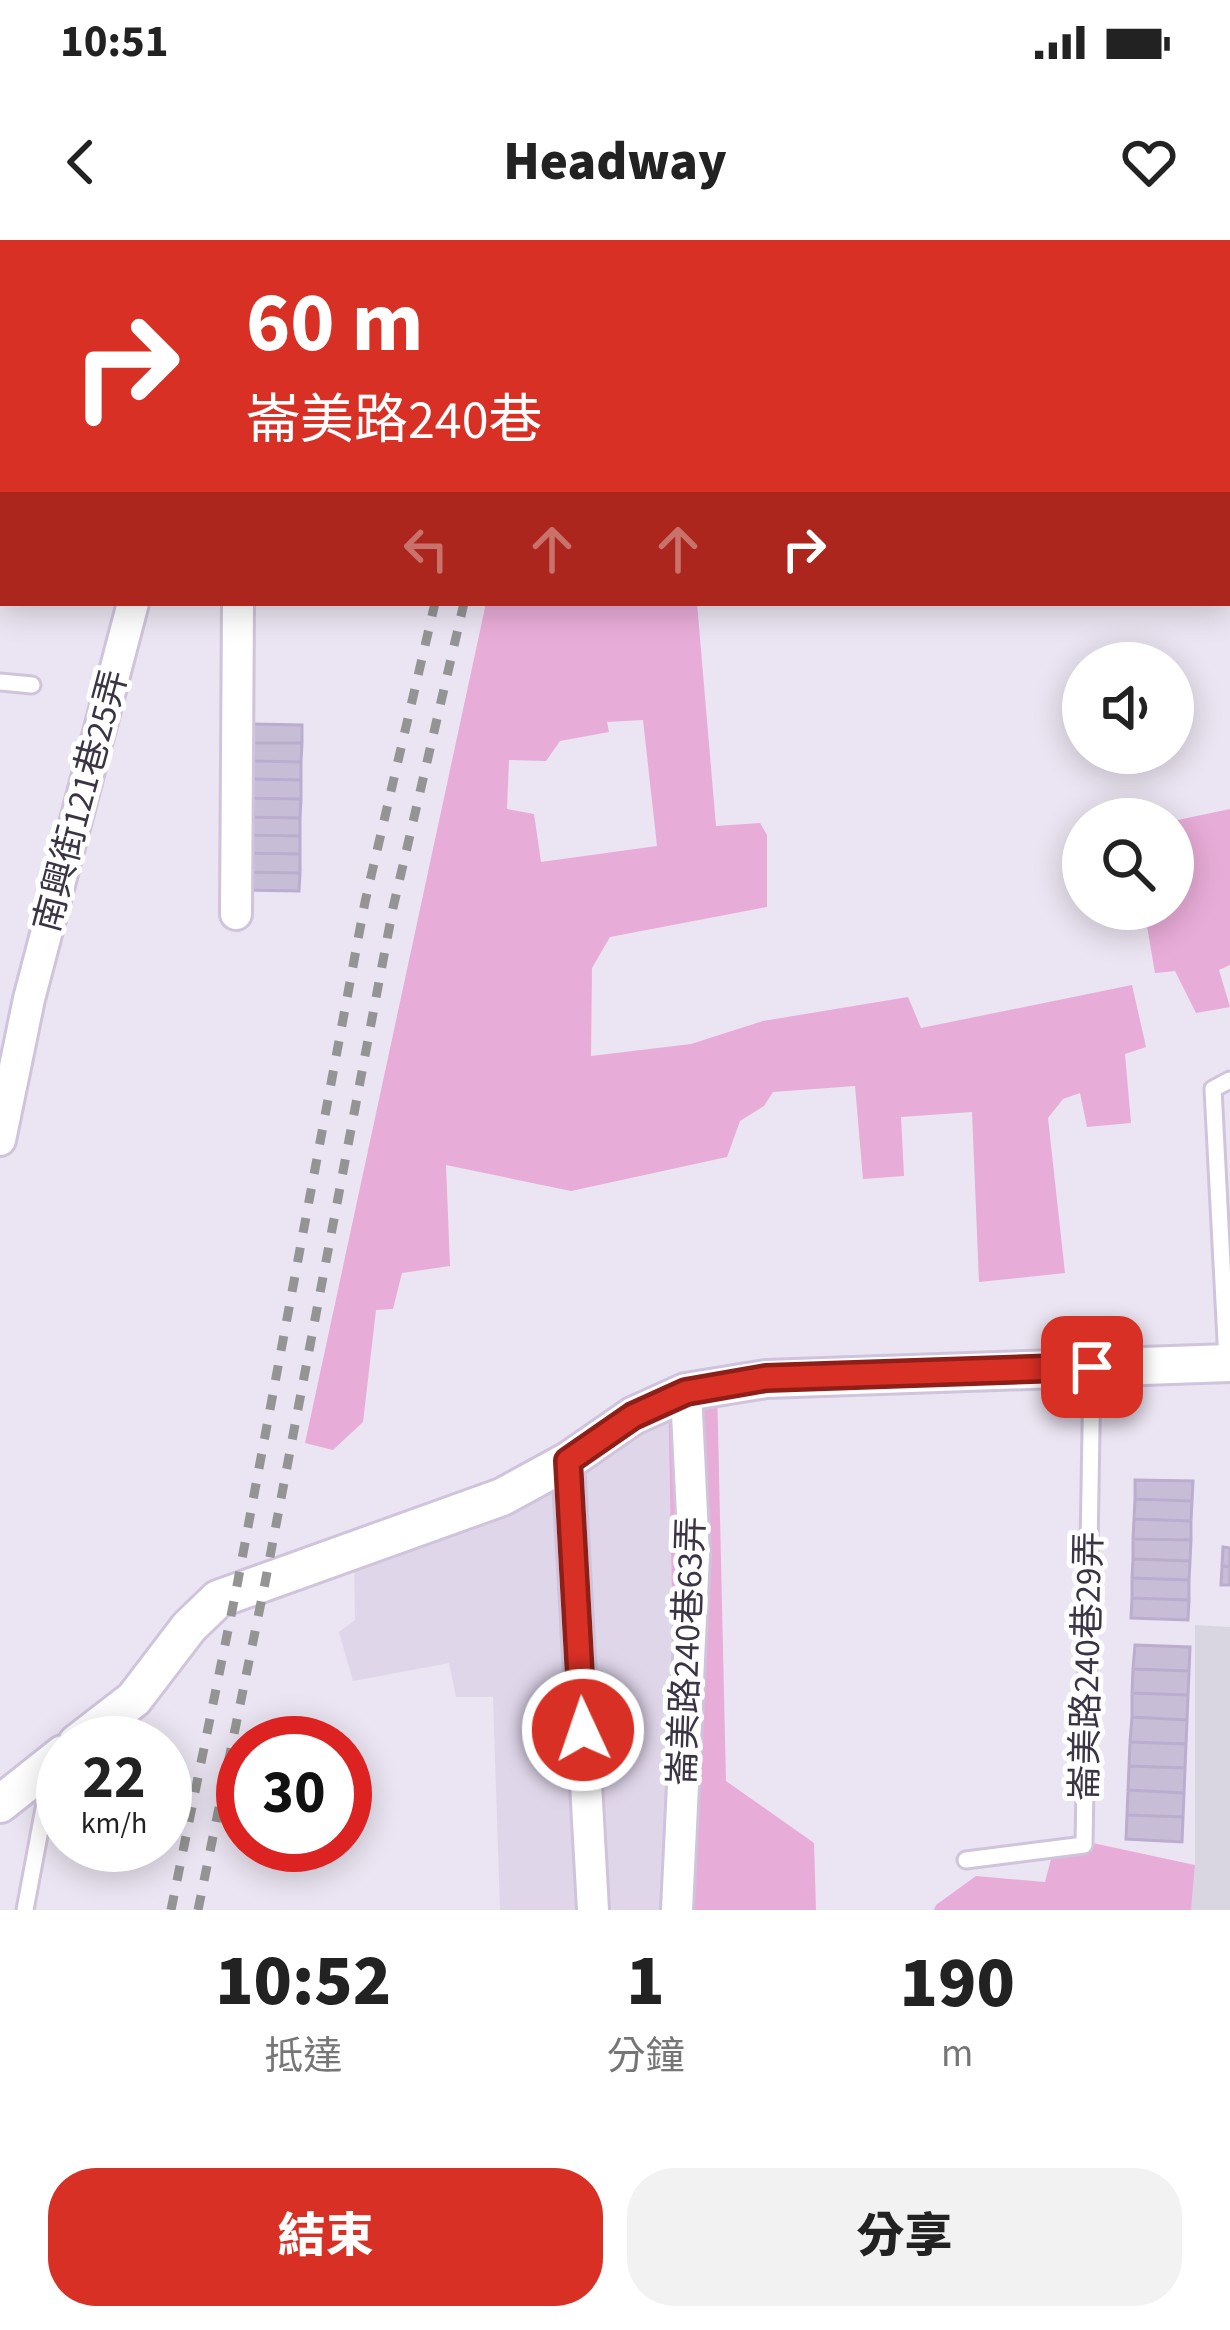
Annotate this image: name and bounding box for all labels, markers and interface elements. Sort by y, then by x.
text: 10:51 [60,10,169,74]
text: Headway [503,124,727,201]
icon: back [48,129,114,195]
icon: heart [1116,129,1182,195]
text: 60 m [246,264,424,384]
icon: right [48,288,204,444]
text: 崙美路240巷 [246,383,543,460]
icon: left [393,516,459,582]
icon: ahead [519,516,585,582]
icon: ahead [645,516,711,582]
icon: right [771,516,837,582]
map controls [1062,642,1194,930]
button: sound [1062,642,1194,774]
street label: 南興街121巷25弄 [21,664,141,938]
button: search [1062,798,1194,930]
pin [1041,1316,1143,1418]
icon: arrive [1059,1334,1125,1400]
street label: 崙美路240巷63弄 [657,1515,717,1787]
street label: 崙美路240巷29弄 [1059,1531,1115,1801]
position arrow [520,1667,646,1793]
speed limit sign: 30 [216,1716,372,1872]
text: 22 [82,1736,146,1821]
text: km/h [81,1802,147,1845]
text: 10:52 [215,1930,391,2033]
text: 1 [626,1930,665,2033]
text: 190 [900,1932,1015,2035]
text: m [941,2026,973,2082]
text: 抵達 [264,2029,342,2085]
text: 分鐘 [606,2029,684,2085]
button: 結束 [48,2168,603,2306]
button: 分享 [627,2168,1182,2306]

